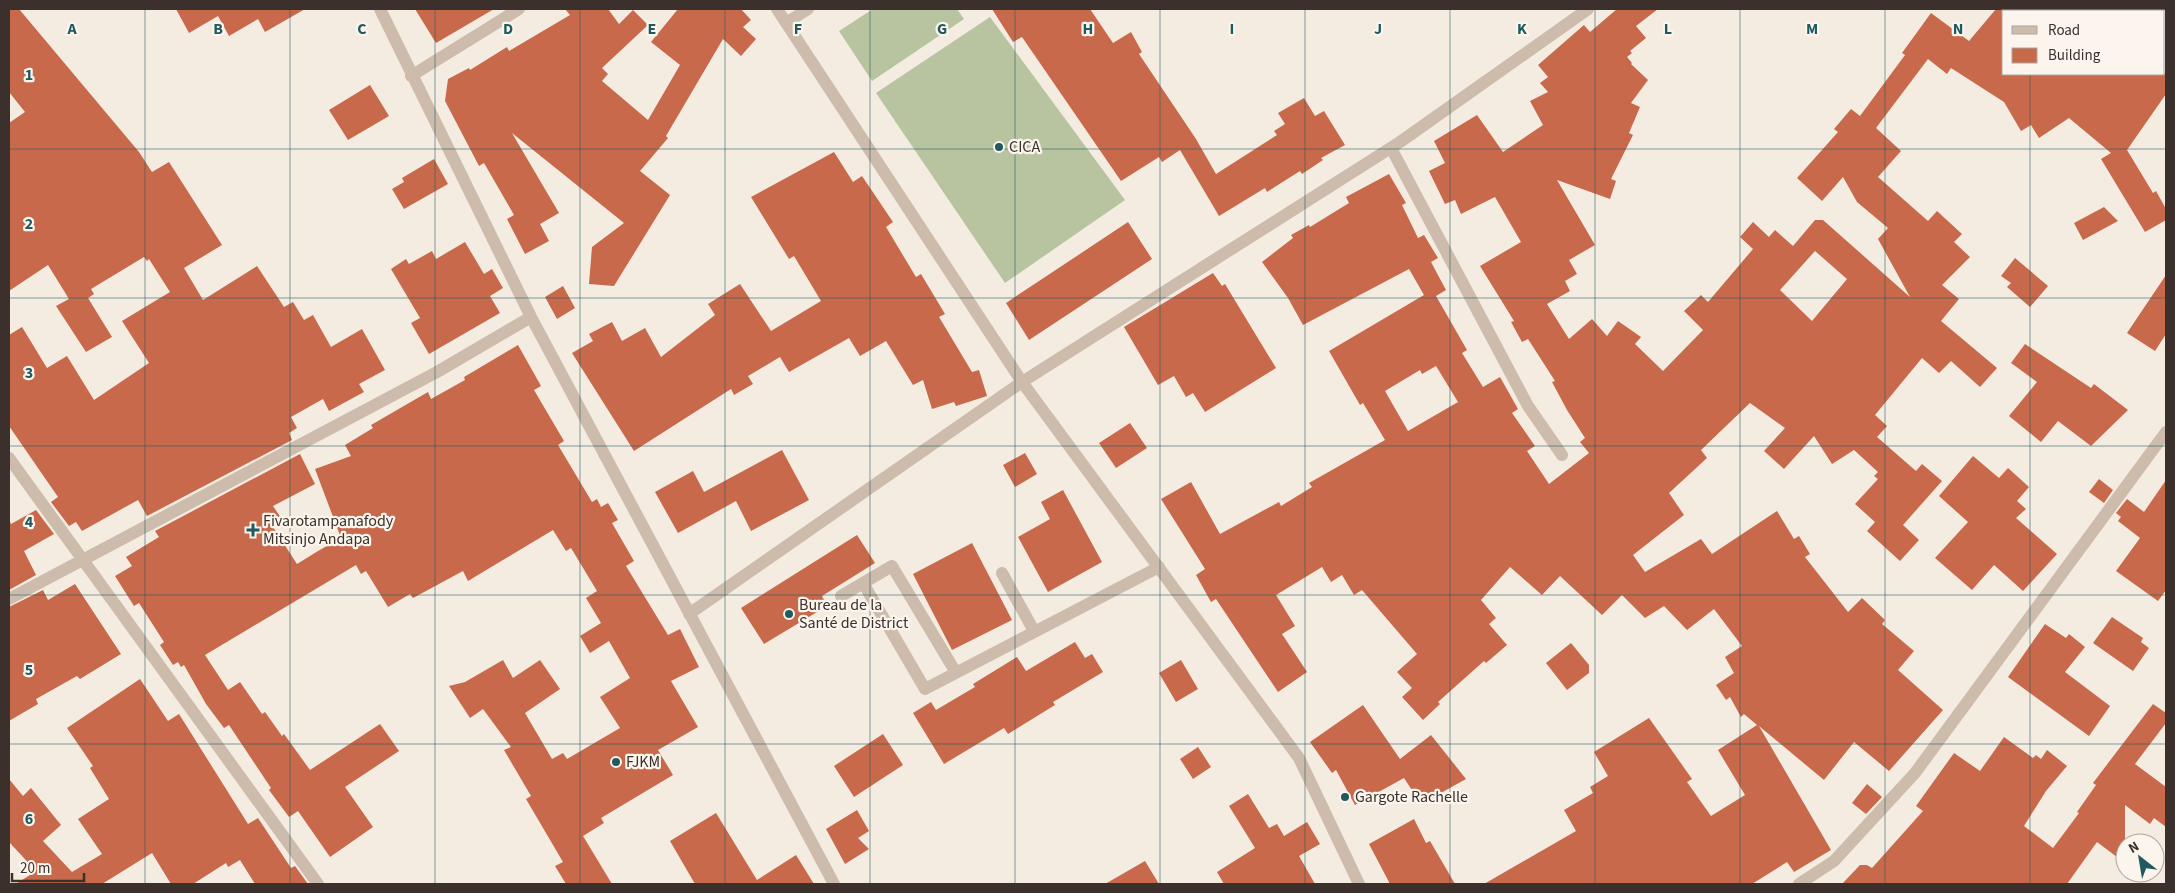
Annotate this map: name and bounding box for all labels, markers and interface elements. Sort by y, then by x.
legend [2002,10,2165,75]
text: A [66,18,77,40]
text: B [213,18,223,40]
text: C [357,18,367,40]
text: D [503,18,513,40]
text: E [648,18,656,40]
text: F [794,18,802,40]
text: G [937,18,947,40]
text: H [1083,18,1093,40]
text: I [1230,18,1234,40]
text: J [1374,18,1382,40]
text: K [1517,18,1527,40]
text: L [1664,18,1672,40]
text: M [1806,18,1818,40]
text: N [1953,18,1963,40]
text: Road [2048,20,2080,41]
text: Building [2048,45,2101,66]
text: 1 [25,64,33,86]
place label: CICA [1009,136,1040,158]
marker: CICA [993,141,1005,153]
text: 2 [25,213,33,235]
text: 3 [25,362,33,384]
place label: Fivarotampanafody Mitsinjo Andapa [263,510,394,550]
text: 4 [25,511,34,533]
marker: Fivarotampanafody Mitsinjo Andapa [247,524,259,536]
place label: Bureau de la Santé de District [799,594,909,634]
marker: Bureau de la Santé de District [783,608,795,620]
text: 5 [25,659,33,681]
place label: FJKM [626,751,660,773]
marker: FJKM [610,756,622,768]
place label: Gargote Rachelle [1355,786,1468,808]
marker: Gargote Rachelle [1339,791,1351,803]
text: 6 [25,808,33,830]
north arrow [2115,833,2165,883]
text: N [2125,837,2143,859]
scale bar [12,850,85,882]
text: 20 m [20,858,50,879]

